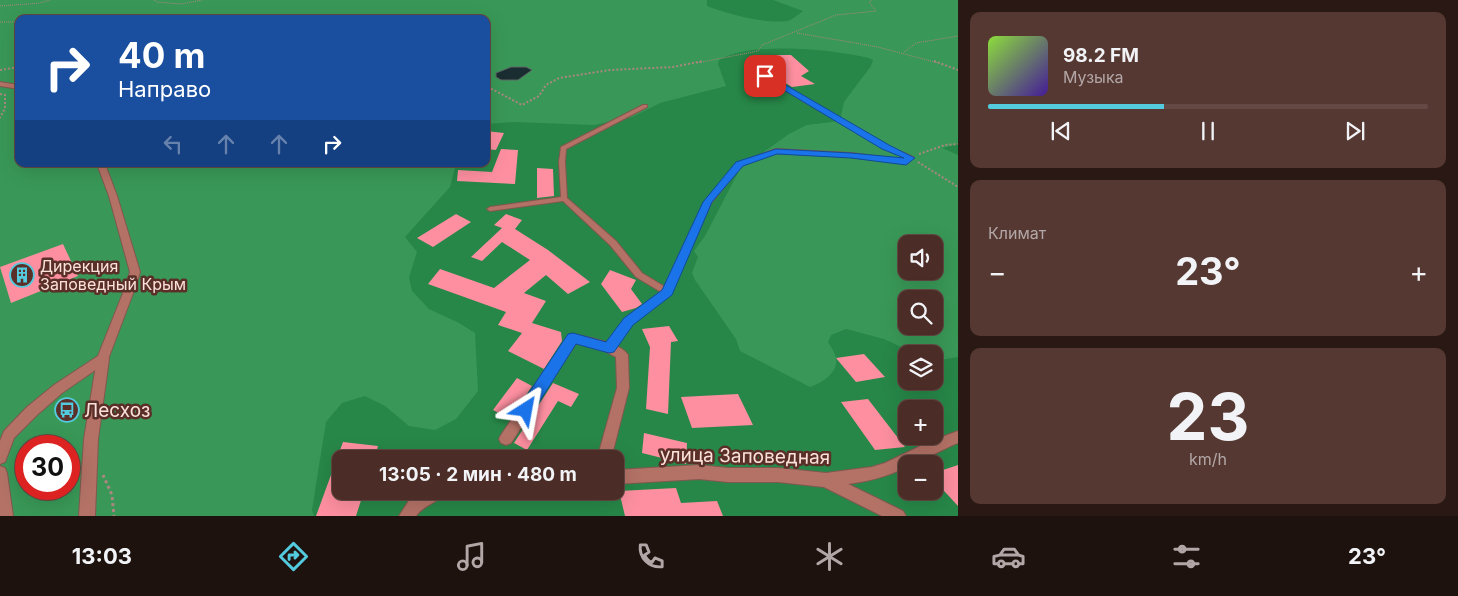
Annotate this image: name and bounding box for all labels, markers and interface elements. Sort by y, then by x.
text: 40 m [118,34,206,76]
icon: right [35,35,100,100]
text: 98.2 FM [1063,44,1139,67]
pin [744,55,786,97]
icon: arrive [751,62,779,90]
text: Музыка [1063,67,1124,87]
text: Направо [118,76,211,102]
icon: previous [1047,117,1075,145]
icon: pause [1194,117,1222,145]
icon: next [1341,117,1369,145]
icon: left [159,130,187,158]
icon: ahead [212,130,240,158]
icon: ahead [265,130,293,158]
icon: right [318,130,346,158]
text: Климат [988,223,1046,243]
map controls [898,235,943,500]
button: sound [898,235,943,280]
text: 23° [1175,248,1241,294]
text: − [988,255,1007,289]
text: + [1409,255,1428,289]
place label: Дирекция Заповедный Крым [40,256,186,294]
building icon: Дирекция Заповедный Крым [9,262,35,288]
button: search [898,290,943,335]
button: layers [898,345,943,390]
text: 23 [1167,377,1249,456]
position arrow [499,383,551,435]
bus stop icon: Лесхоз [54,397,80,423]
place label: Лесхоз [84,399,150,422]
button: + [898,400,943,445]
speed limit sign: 30 [15,435,80,500]
street label: улица Заповедная [660,443,830,469]
text: km/h [1189,449,1227,469]
button: − [898,455,943,500]
text: 13:05 · 2 мин · 480 m [379,463,577,486]
icon: directions [276,539,311,574]
icon: music [454,539,489,574]
icon: phone [633,539,668,574]
icon: climate [812,539,847,574]
icon: car [991,539,1026,574]
icon: filters [1169,539,1204,574]
text: 13:03 [72,543,132,569]
text: 23° [1348,543,1386,569]

